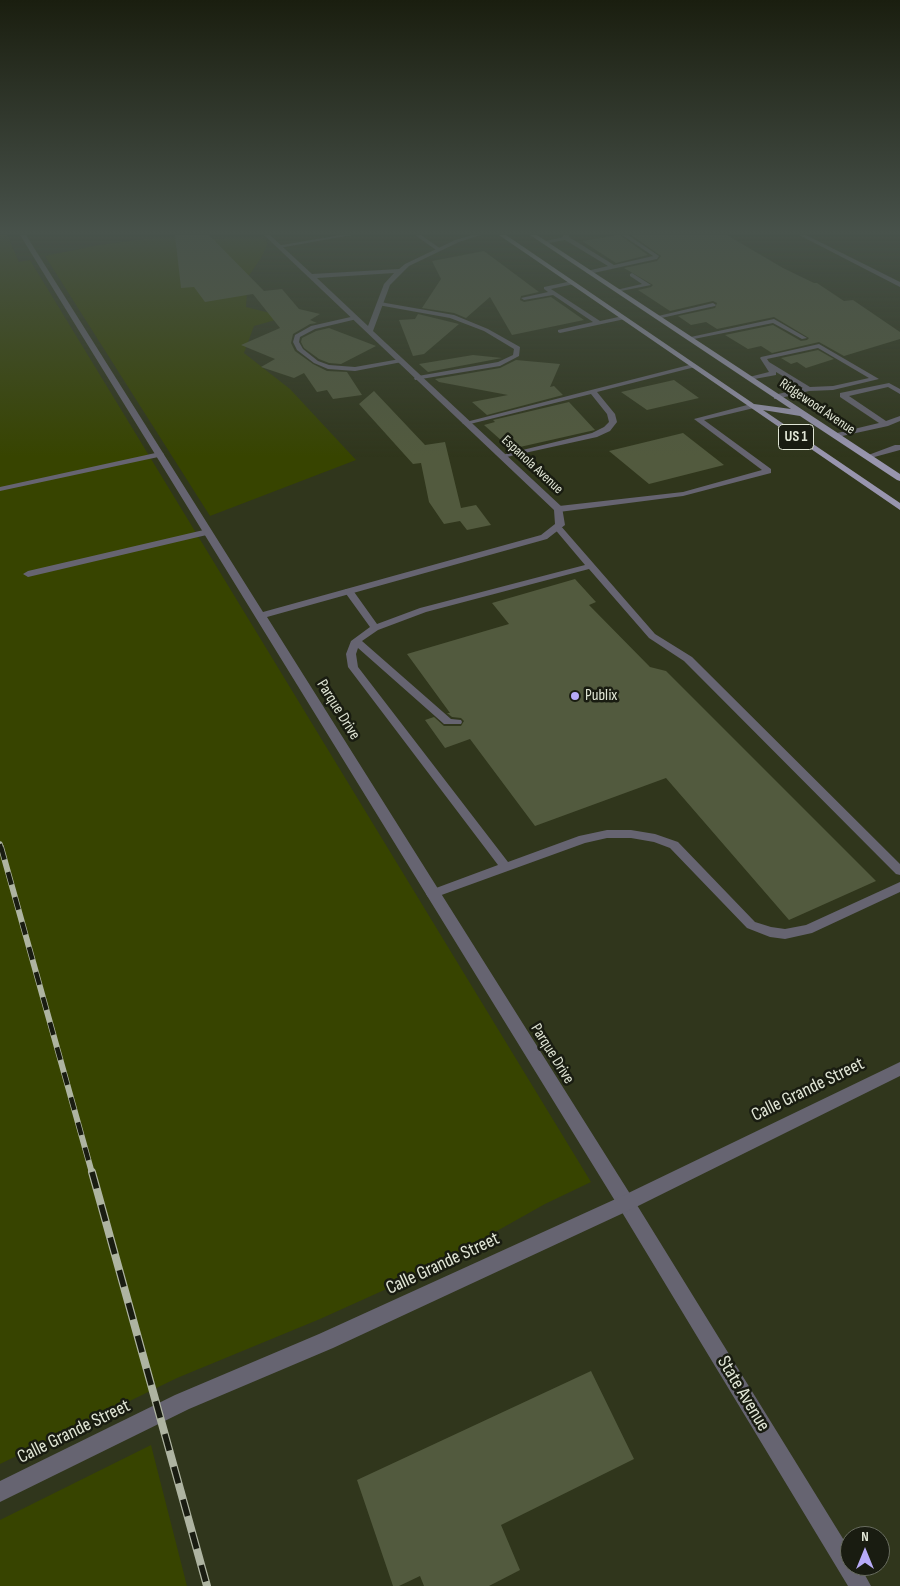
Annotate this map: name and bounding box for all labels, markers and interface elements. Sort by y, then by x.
street label: Ridgewood Avenue [776,376,858,438]
road number: US 1 [778,424,814,450]
street label: Espanola Avenue [498,432,566,498]
street label: Parque Drive [312,676,364,744]
place label: Publix [585,686,617,706]
marker: Publix [569,690,581,702]
street label: Parque Drive [526,1020,578,1088]
street label: Calle Grande Street [748,1053,868,1127]
street label: Calle Grande Street [383,1228,503,1300]
street label: State Avenue [712,1352,774,1436]
street label: Calle Grande Street [14,1395,134,1469]
north arrow [840,1526,890,1576]
text: N [861,1528,869,1545]

